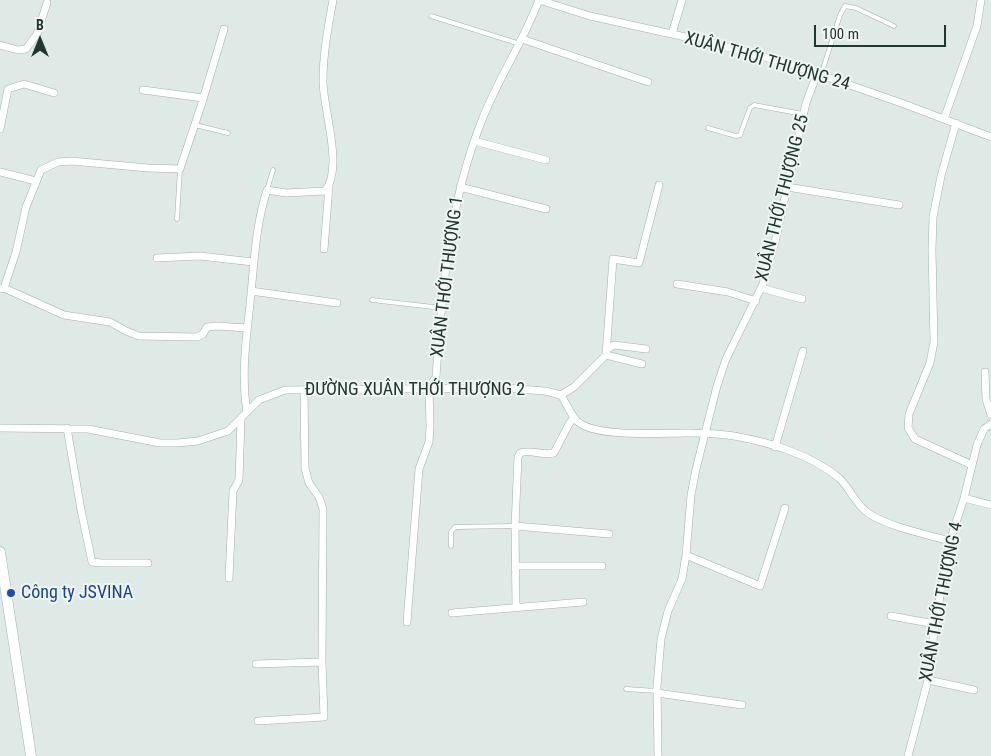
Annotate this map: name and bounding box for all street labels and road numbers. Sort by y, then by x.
street label: XUÂN THỚI THƯỢNG 24 [682,28,852,96]
street label: XUÂN THỚI THƯỢNG 25 [752,112,814,284]
street label: XUÂN THỚI THƯỢNG 1 [427,195,469,359]
street label: ĐƯỜNG XUÂN THỚI THƯỢNG 2 [305,379,525,401]
street label: XUÂN THỚI THƯỢNG 4 [916,520,968,684]

